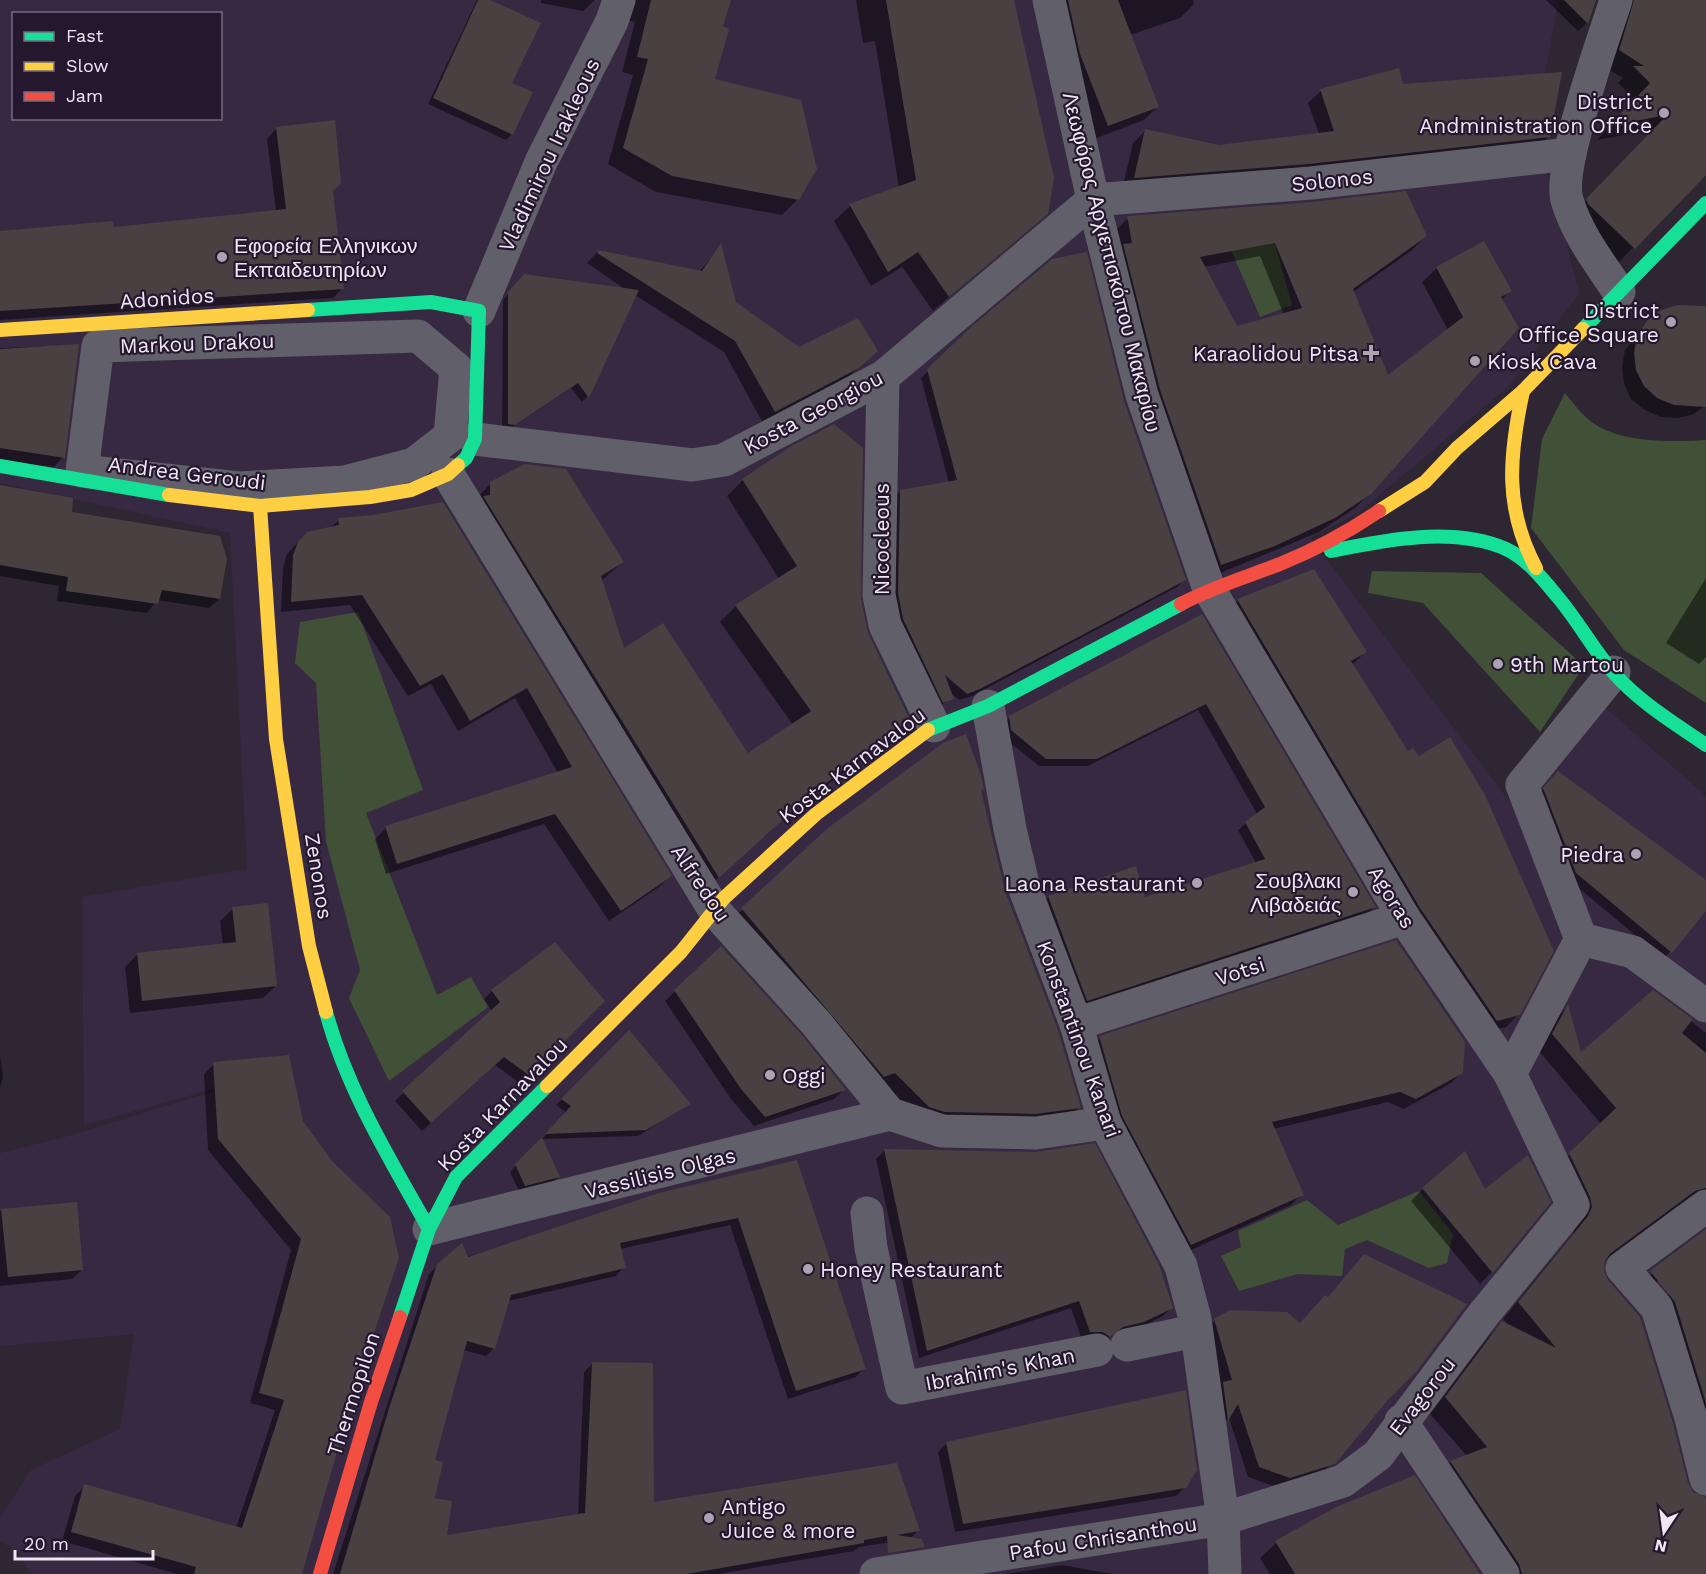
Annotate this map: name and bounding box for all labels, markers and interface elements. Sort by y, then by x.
legend [12,12,222,120]
text: Fast [66,25,104,46]
street label: Vladimirou Irakleous [493,54,605,256]
text: Slow [66,55,109,76]
text: Jam [66,85,103,106]
street label: Λεωφόρος Αρχιεπισκόπου Μακαρίου [1058,89,1166,435]
place label: District Andministration Office [1419,89,1652,138]
marker: District Andministration Office [1657,106,1671,120]
street label: Solonos [1290,163,1374,197]
place label: Εφορεία Ελληνικων Εκπαιδευτηρίων [234,233,418,282]
marker: Εφορεία Ελληνικων Εκπαιδευτηρίων [215,250,229,264]
street label: Adonidos [119,282,215,314]
place label: District Office Square [1518,298,1659,347]
marker: District Office Square [1664,315,1678,329]
street label: Markou Drakou [119,328,275,358]
place label: Karaolidou Pitsa [1193,341,1359,366]
marker: Karaolidou Pitsa [1364,346,1378,360]
place label: Kiosk Cava [1487,349,1597,374]
marker: Kiosk Cava [1468,354,1482,368]
street label: Kosta Georgiou [739,365,887,459]
street label: Andrea Geroudi [107,451,267,495]
street label: Nicocleous [869,483,894,595]
place label: 9th Martou [1510,652,1624,677]
marker: 9th Martou [1491,657,1505,671]
street label: Kosta Karnavalou [774,702,930,828]
street label: Zenonos [300,831,338,921]
street label: Alfredou [666,840,736,926]
place label: Piedra [1560,842,1624,867]
marker: Piedra [1629,847,1643,861]
street label: Agoras [1363,861,1421,933]
place label: Σουβλακι Λιβαδειάς [1250,868,1341,917]
place label: Laona Restaurant [1004,871,1185,896]
marker: Laona Restaurant [1190,876,1204,890]
marker: Σουβλακι Λιβαδειάς [1346,885,1360,899]
street label: Konstantinou Kanari [1032,937,1126,1141]
street label: Votsi [1212,951,1268,991]
street label: Kosta Karnavalou [432,1032,572,1176]
place label: Oggi [782,1063,826,1088]
marker: Oggi [763,1068,777,1082]
street label: Vassilisis Olgas [582,1142,738,1204]
place label: Honey Restaurant [820,1257,1002,1282]
marker: Honey Restaurant [801,1262,815,1276]
street label: Thermopilon [321,1329,385,1459]
street label: Ibrahim's Khan [923,1342,1077,1396]
street label: Evagorou [1384,1352,1460,1440]
place label: Antigo Juice & more [721,1494,855,1543]
north arrow [1634,1502,1694,1562]
marker: Antigo Juice & more [702,1511,716,1525]
street label: Pafou Chrisanthou [1007,1511,1199,1565]
scale bar [15,1523,153,1561]
text: 20 m [24,1533,69,1554]
text: N [1653,1536,1669,1557]

